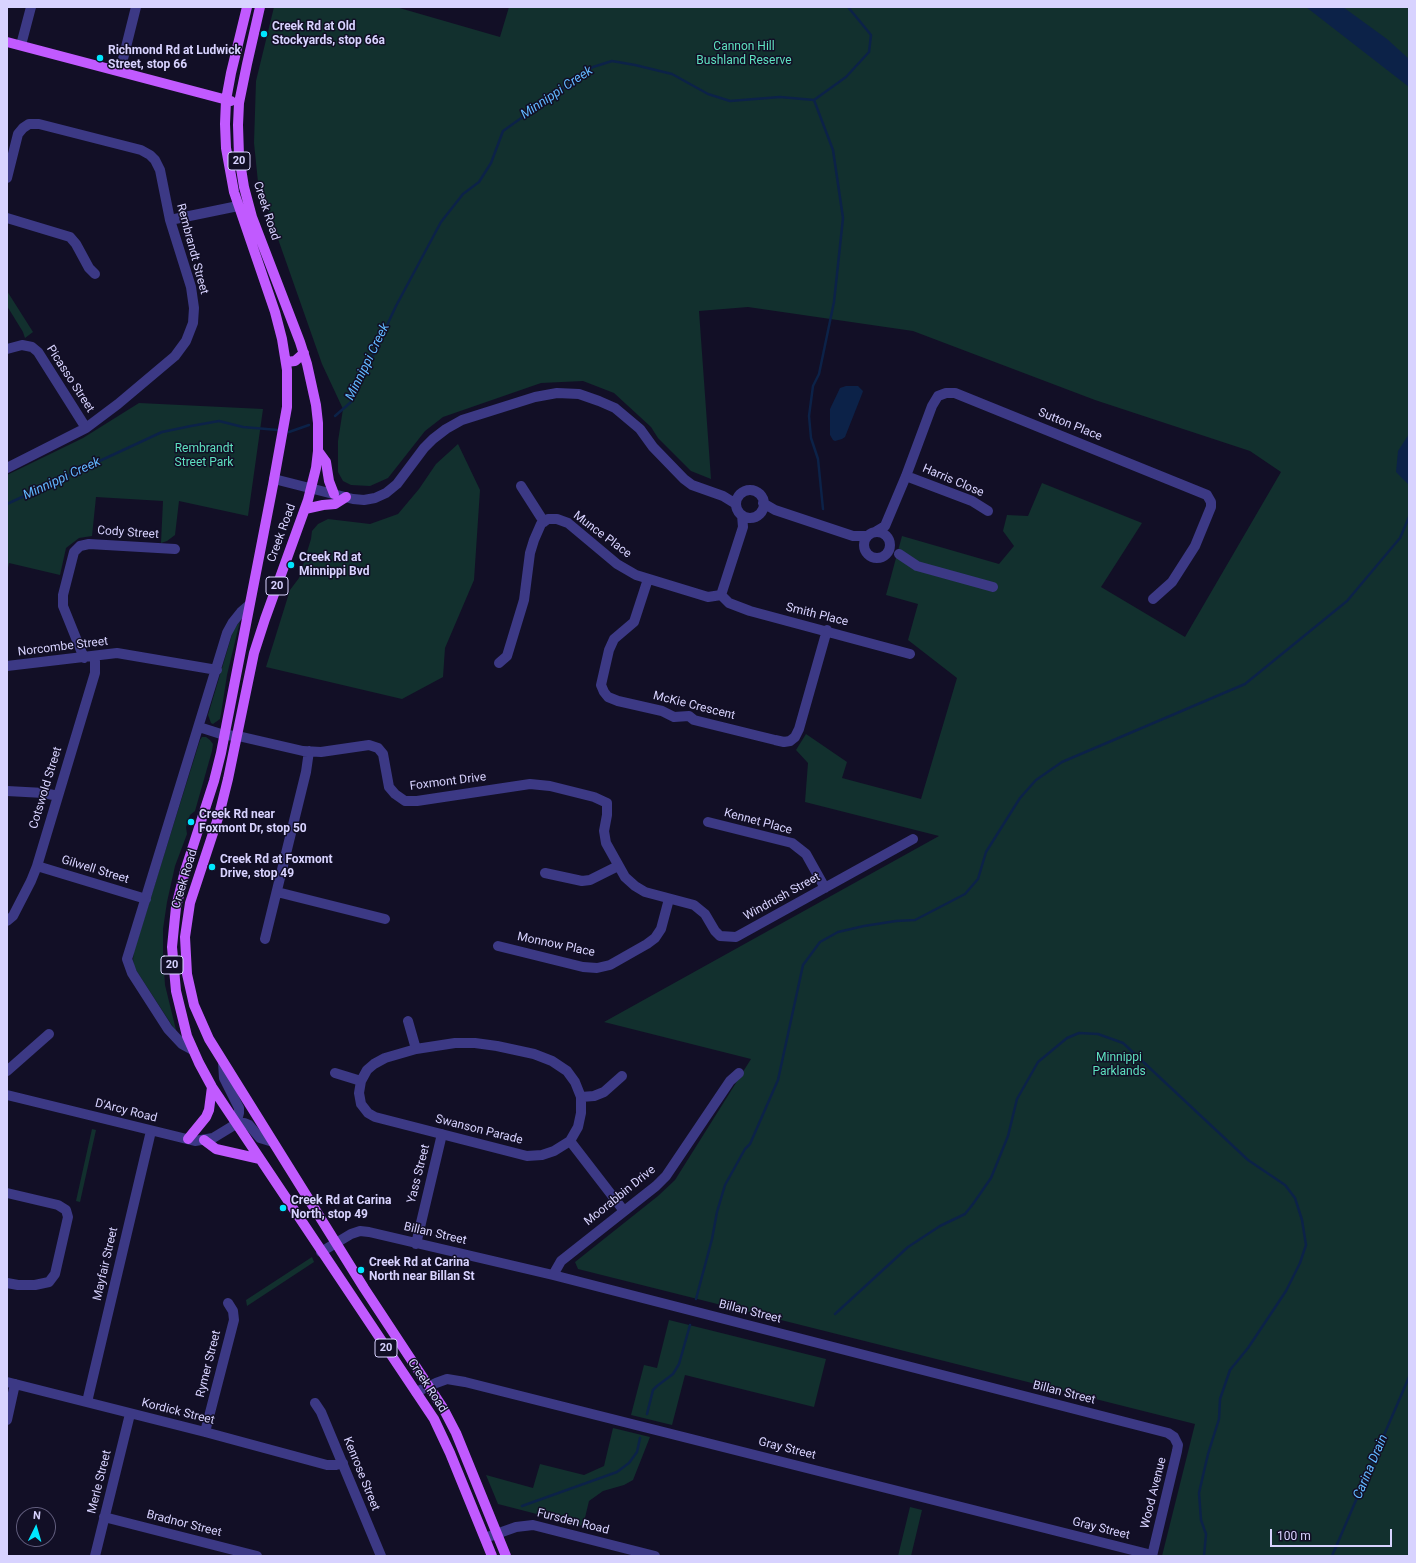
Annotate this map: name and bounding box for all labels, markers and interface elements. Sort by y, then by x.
place label: Creek Rd at Old Stockyards, stop 66a [272,20,385,48]
marker: Creek Rd at Old Stockyards, stop 66a [259,29,269,39]
park label: Cannon Hill Bushland Reserve [696,40,792,68]
place label: Richmond Rd at Ludwick Street, stop 66 [108,44,241,72]
marker: Richmond Rd at Ludwick Street, stop 66 [95,53,105,63]
water label: Minnippi Creek [518,63,596,123]
road number: 20 [228,152,250,170]
street label: Creek Road [250,180,282,242]
street label: Rembrandt Street [173,202,211,296]
water label: Minnippi Creek [343,321,393,403]
street label: Picasso Street [43,343,97,415]
street label: Sutton Place [1036,406,1104,444]
park label: Rembrandt Street Park [175,442,233,470]
water label: Minnippi Creek [21,454,103,504]
street label: Harris Close [920,462,986,500]
street label: Creek Road [265,502,299,564]
street label: Munce Place [570,508,634,562]
street label: Cody Street [97,524,159,542]
place label: Creek Rd at Minnippi Bvd [299,551,369,579]
marker: Creek Rd at Minnippi Bvd [286,560,296,570]
road number: 20 [266,577,288,595]
street label: Smith Place [784,600,850,630]
street label: Norcombe Street [17,634,109,660]
street label: McKie Crescent [651,689,737,723]
street label: Cotswold Street [27,745,65,831]
street label: Foxmont Drive [409,770,487,794]
street label: Kennet Place [722,806,794,838]
place label: Creek Rd near Foxmont Dr, stop 50 [199,808,307,836]
marker: Creek Rd near Foxmont Dr, stop 50 [186,817,196,827]
street label: Creek Road [169,848,201,910]
street label: Gilwell Street [59,853,131,887]
place label: Creek Rd at Foxmont Drive, stop 49 [220,853,333,881]
marker: Creek Rd at Foxmont Drive, stop 49 [207,862,217,872]
street label: Windrush Street [741,870,823,924]
street label: Monnow Place [516,930,596,960]
road number: 20 [161,956,183,974]
park label: Minnippi Parklands [1092,1051,1146,1079]
street label: D'Arcy Road [93,1096,159,1126]
street label: Swanson Parade [434,1112,524,1148]
street label: Yass Street [405,1143,433,1205]
street label: Moorabbin Drive [581,1163,659,1229]
place label: Creek Rd at Carina North, stop 49 [291,1194,391,1222]
marker: Creek Rd at Carina North, stop 49 [278,1203,288,1213]
street label: Billan Street [402,1220,468,1248]
street label: Mayfair Street [91,1226,121,1302]
place label: Creek Rd at Carina North near Billan St [369,1256,474,1284]
marker: Creek Rd at Carina North near Billan St [356,1265,366,1275]
street label: Billan Street [717,1297,783,1327]
street label: Rymer Street [194,1329,224,1399]
road number: 20 [375,1339,397,1357]
street label: Creek Road [404,1356,450,1416]
street label: Billan Street [1031,1378,1097,1408]
street label: Kordick Street [140,1396,216,1428]
water label: Carina Drain [1350,1432,1392,1502]
street label: Kenrose Street [340,1435,382,1513]
street label: Gray Street [757,1435,817,1463]
street label: Merle Street [85,1449,115,1515]
street label: Wood Avenue [1138,1456,1170,1530]
street label: Fursden Road [536,1506,610,1538]
north arrow [16,1507,56,1547]
street label: Bradnor Street [145,1508,223,1540]
text: N [33,1509,41,1522]
street label: Gray Street [1071,1515,1131,1543]
scale bar [1272,1521,1394,1547]
text: 100 m [1277,1529,1311,1543]

